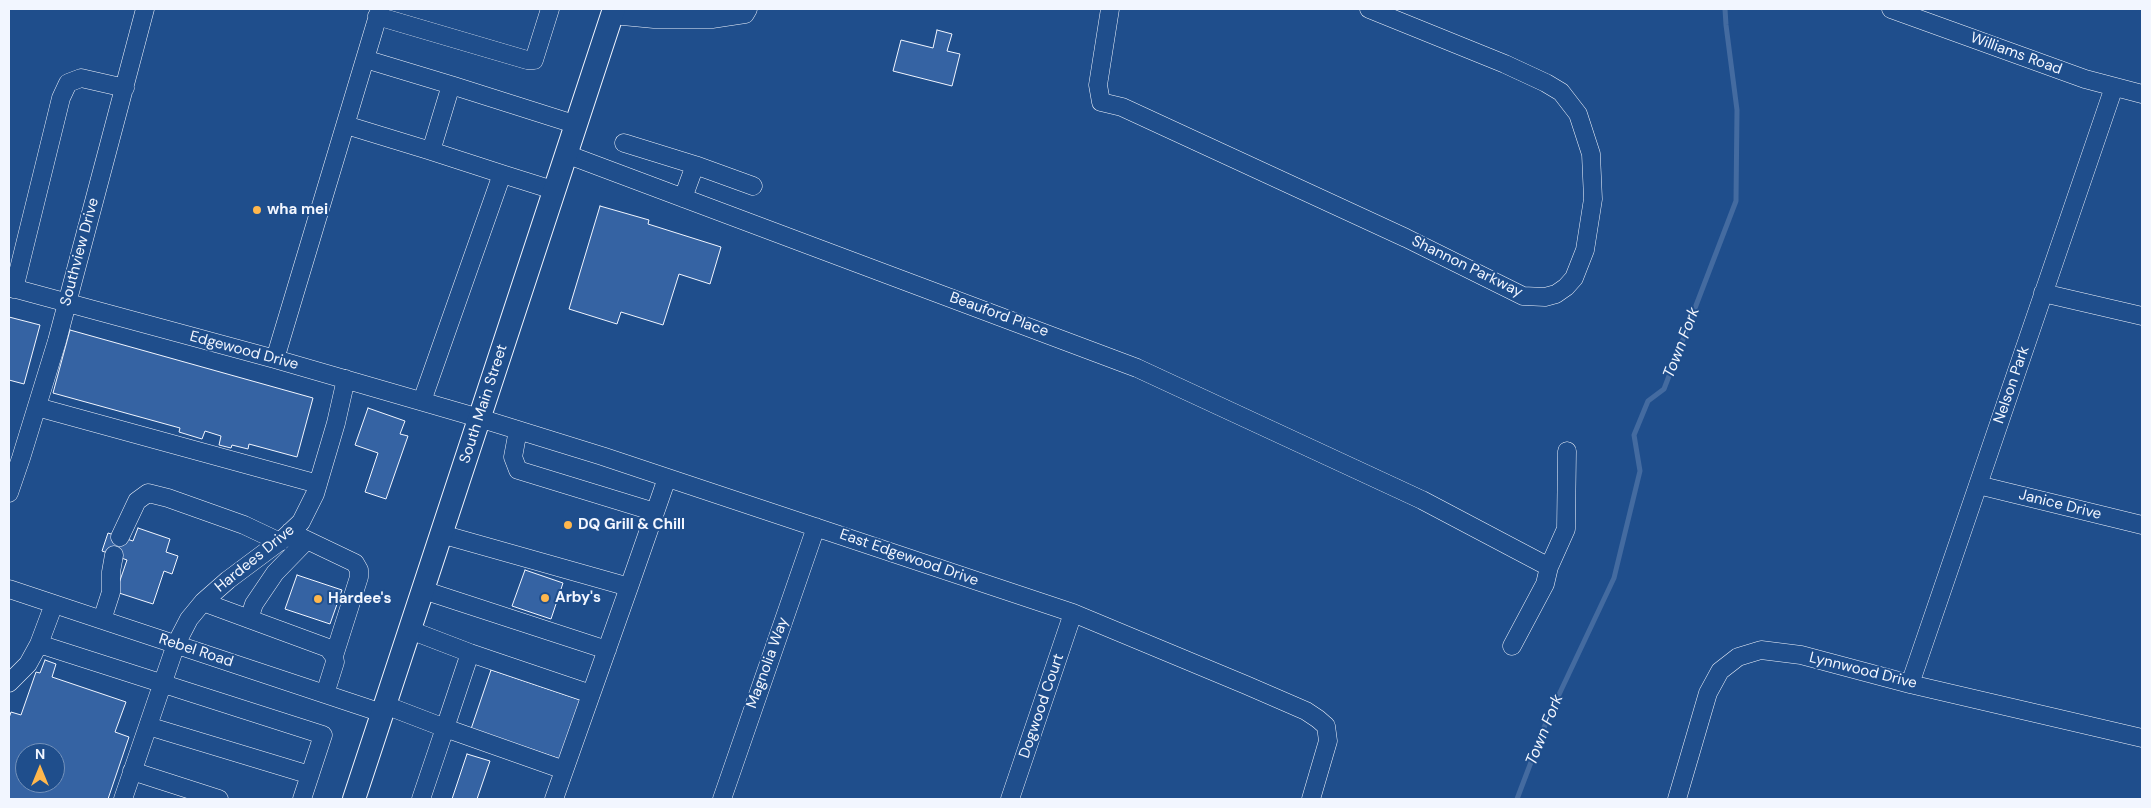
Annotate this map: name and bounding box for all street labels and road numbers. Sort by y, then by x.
street label: Williams Road [1968,29,2064,79]
street label: Southview Drive [57,196,103,308]
street label: Shannon Parkway [1409,232,1525,302]
street label: Beauford Place [947,289,1051,341]
street label: Edgewood Drive [188,328,300,374]
street label: South Main Street [456,342,512,466]
street label: Nelson Park [1990,344,2034,426]
street label: Janice Drive [2017,486,2103,524]
street label: Hardees Drive [212,521,298,597]
street label: East Edgewood Drive [837,526,981,590]
street label: Magnolia Way [743,615,793,711]
street label: Rebel Road [157,631,235,671]
street label: Lynnwood Drive [1807,649,1919,693]
street label: Dogwood Court [1016,651,1068,761]

